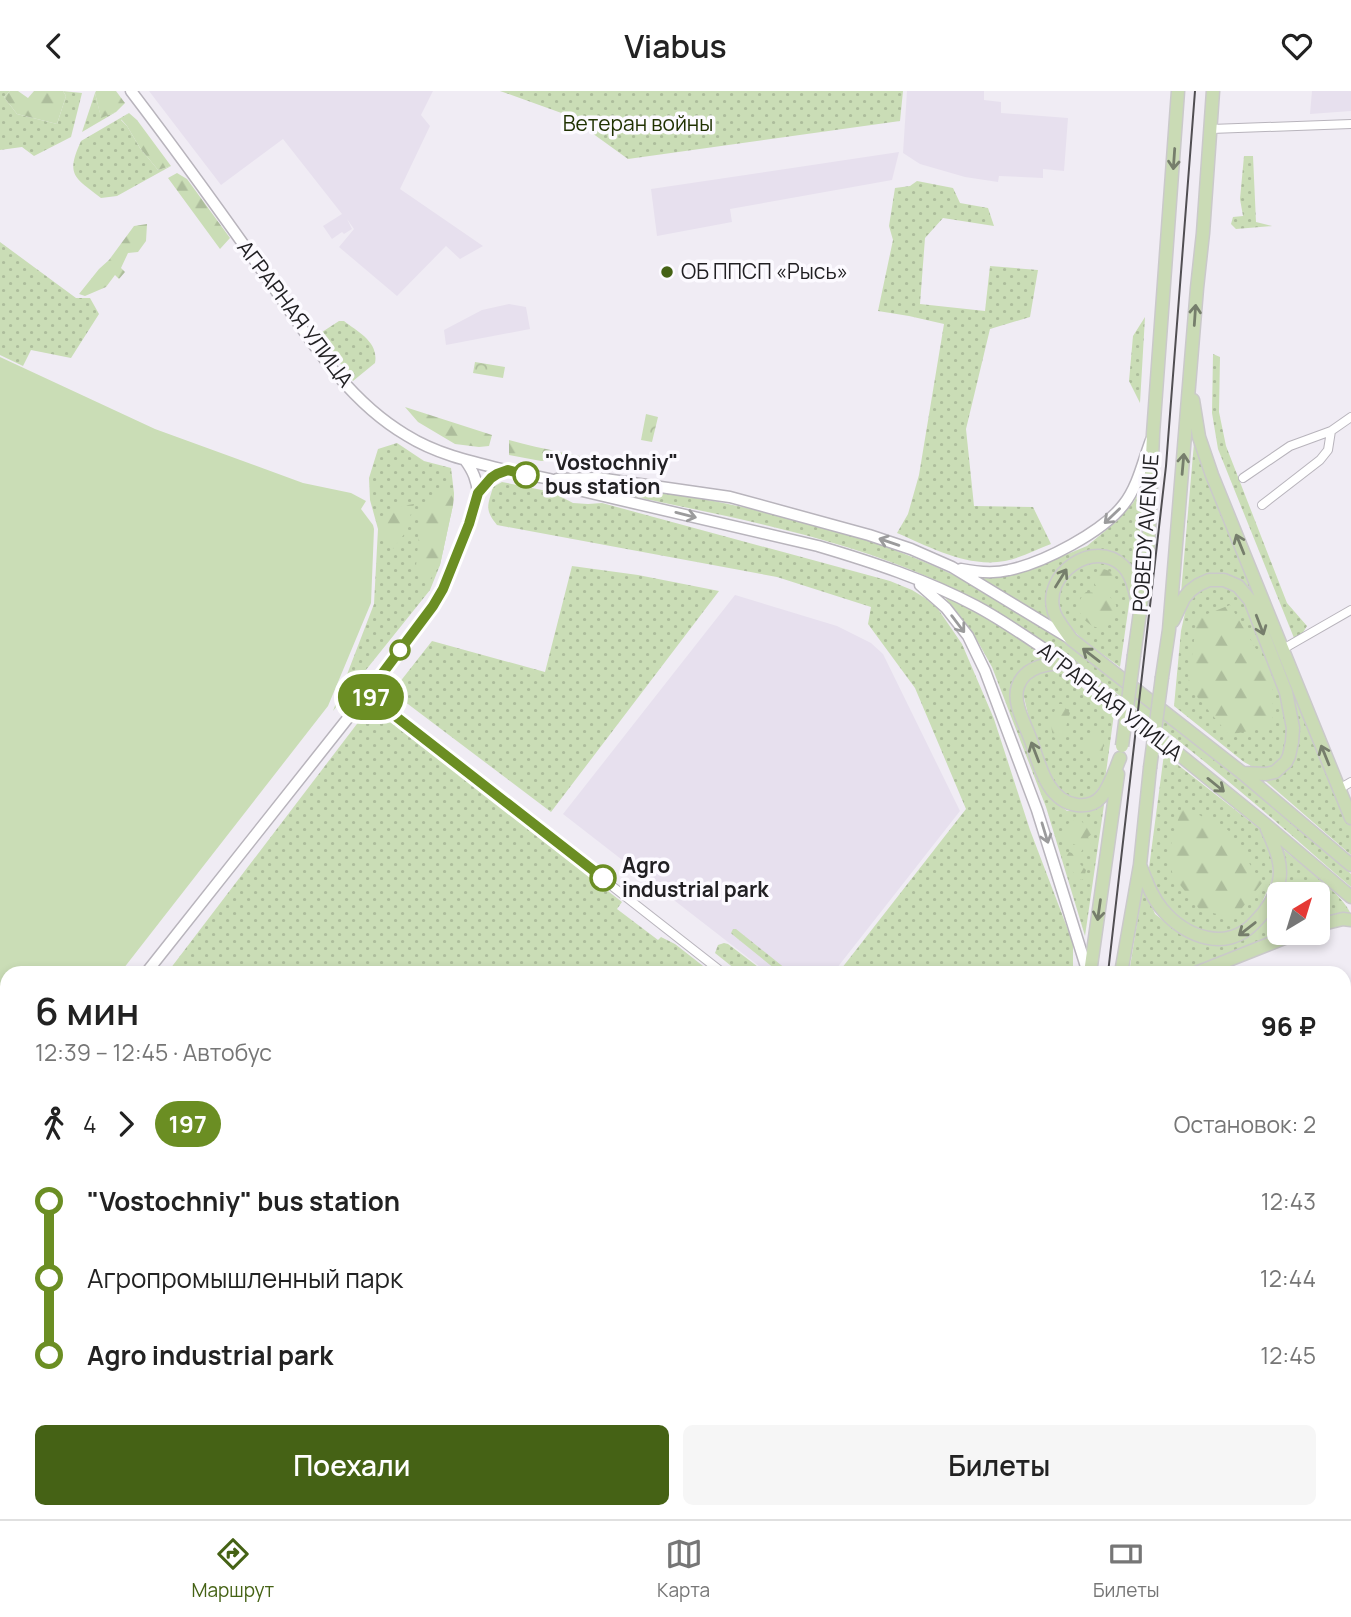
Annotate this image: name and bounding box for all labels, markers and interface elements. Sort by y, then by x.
text: Viabus [624,24,727,68]
icon: back [35,27,73,65]
icon: heart [1278,27,1316,65]
park label: Ветеран войны [563,109,713,137]
one-way arrow [1167,147,1180,170]
street label: АГРАРНАЯ УЛИЦА [231,234,360,392]
place label: ОБ ППСП «Рысь» [681,257,848,285]
marker: ОБ ППСП «Рысь» [659,264,675,280]
one-way arrow [1189,304,1202,326]
place label: "Vostochniy" bus station [545,448,678,500]
street label: POBEDY AVENUE [1125,453,1165,613]
one-way arrow [1177,453,1190,476]
marker: "Vostochniy" bus station [513,462,539,488]
one-way arrow [1104,507,1121,524]
one-way arrow [674,509,697,522]
one-way arrow [1233,533,1246,555]
one-way arrow [878,535,900,547]
one-way arrow [1054,569,1068,589]
one-way arrow [1255,613,1268,635]
one-way arrow [951,614,966,633]
street label: АГРАРНАЯ УЛИЦА [1032,636,1189,767]
unlabelled marker [390,640,410,660]
one-way arrow [1082,647,1101,662]
line badge: 197 [331,674,411,720]
text: 197 [352,680,390,713]
one-way arrow [1028,742,1041,764]
one-way arrow [1318,744,1331,766]
one-way arrow [1207,777,1225,792]
one-way arrow [1039,822,1052,844]
place label: Agro industrial park [622,851,769,903]
marker: Agro industrial park [590,865,616,891]
north arrow [1267,882,1330,945]
map controls [1267,882,1330,945]
one-way arrow [1092,898,1105,921]
one-way arrow [1238,921,1256,936]
text: 6 мин [35,984,139,1036]
text: 96 ₽ [1261,1008,1316,1044]
text: 12:39 – 12:45 · Автобус [35,1036,272,1068]
icon: walk [35,1105,73,1143]
icon: forward [107,1105,145,1143]
text: 197 [169,1107,207,1140]
text: 4 [83,1108,97,1140]
text: Остановок: 2 [1174,1108,1316,1140]
text: "Vostochniy" bus station [87,1183,400,1219]
text: 12:43 [1261,1185,1316,1217]
text: Агропромышленный парк [87,1260,403,1296]
text: 12:44 [1260,1262,1316,1294]
text: Agro industrial park [87,1337,333,1373]
text: 12:45 [1260,1339,1316,1371]
button: Поехали [35,1425,669,1505]
button: Билеты [683,1425,1316,1505]
tab: Маршрут [191,1535,274,1603]
tab: Карта [657,1535,710,1603]
tab: Билеты [1093,1535,1160,1603]

